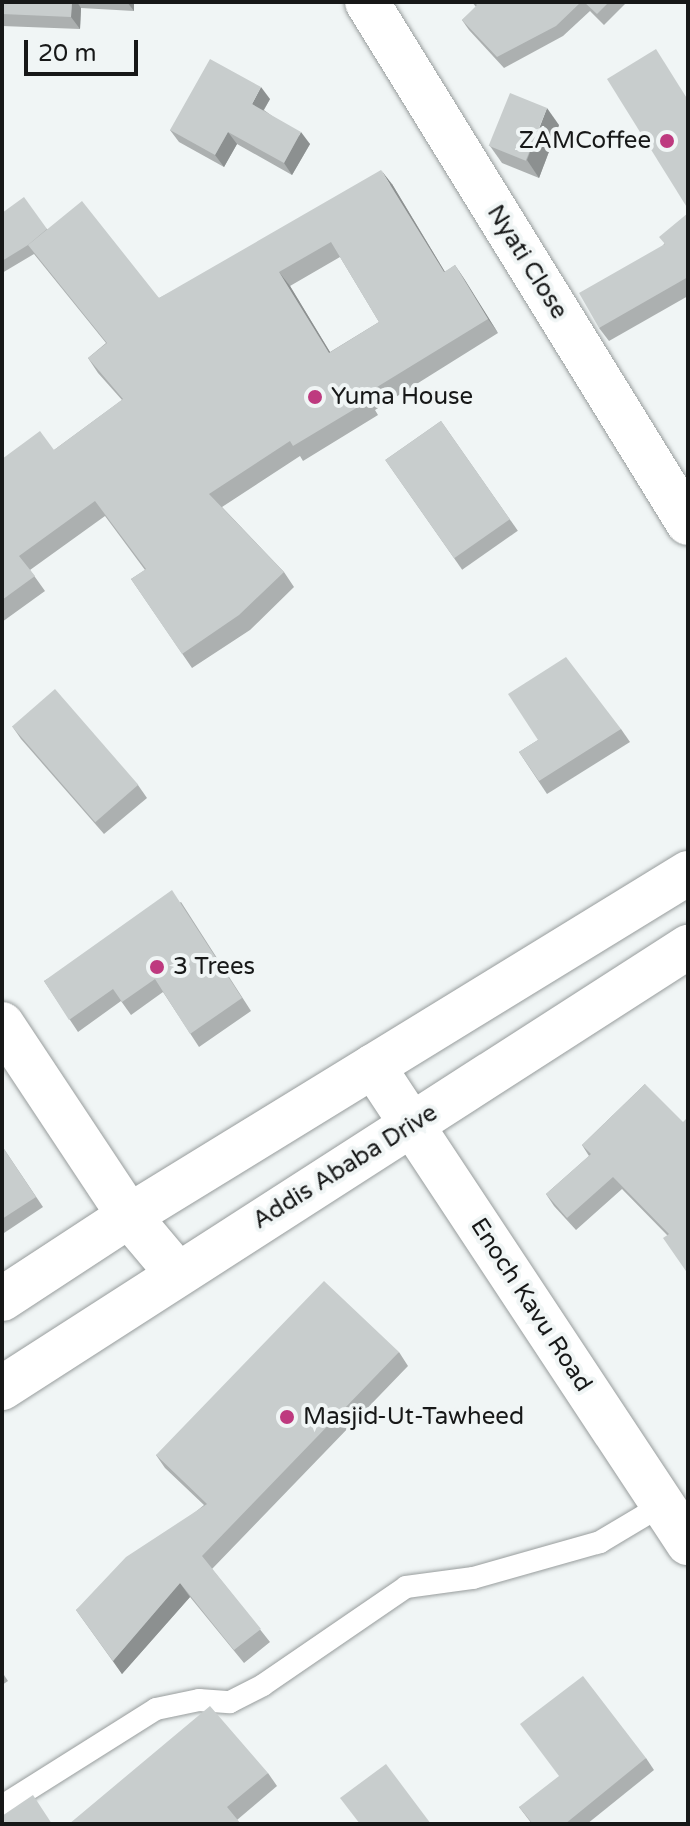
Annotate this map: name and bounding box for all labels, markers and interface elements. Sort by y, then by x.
scale bar [28,24,142,74]
text: 20 m [38,39,96,68]
place label: ZAMCoffee [519,127,651,155]
marker: ZAMCoffee [658,132,676,150]
street label: Nyati Close [481,200,573,324]
place label: Yuma House [331,383,473,411]
marker: Yuma House [306,388,324,406]
place label: 3 Trees [173,953,255,981]
marker: 3 Trees [148,958,166,976]
street label: Addis Ababa Drive [247,1099,443,1235]
street label: Enoch Kavu Road [464,1213,598,1397]
place label: Masjid-Ut-Tawheed [303,1403,524,1431]
marker: Masjid-Ut-Tawheed [278,1408,296,1426]

